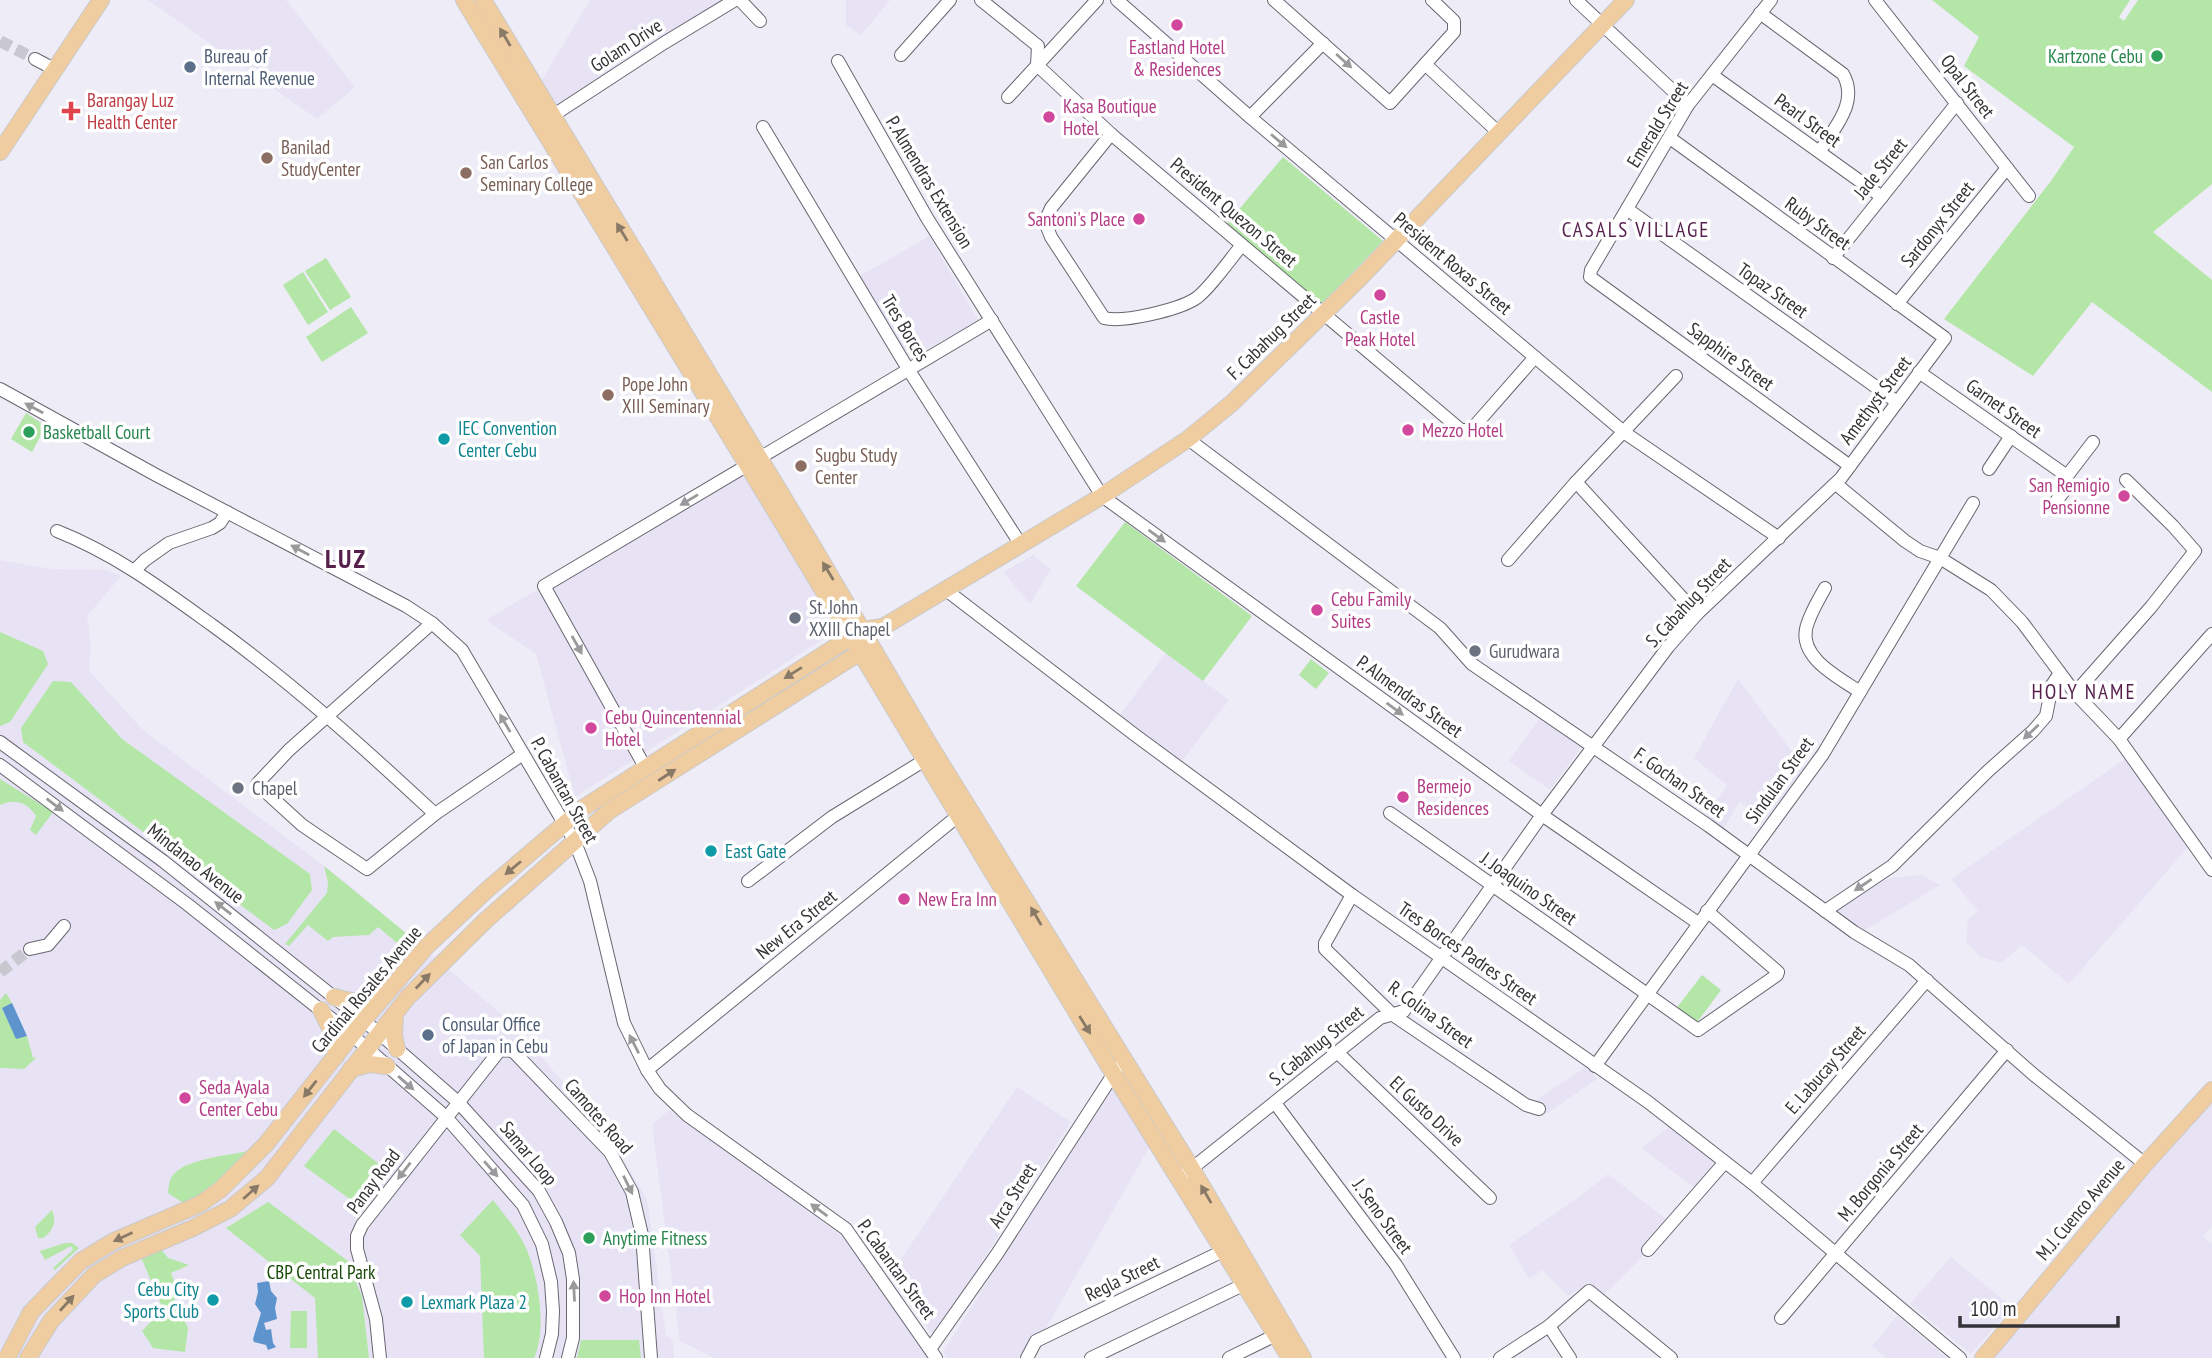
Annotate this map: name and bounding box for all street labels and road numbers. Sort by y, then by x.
street label: Golam Drive [586,13,666,77]
street label: Opal Street [1936,49,2001,123]
street label: Emerald Street [1621,76,1693,172]
street label: Pearl Street [1770,88,1847,153]
street label: P. Almendras Extension [881,112,979,252]
street label: Jade Street [1848,132,1912,204]
street label: President Quezon Street [1166,152,1303,273]
street label: Sardonyx Street [1895,176,1979,272]
street label: Ruby Street [1780,191,1856,255]
street label: President Roxas Street [1389,207,1518,320]
street label: Topaz Street [1733,257,1813,323]
street label: F. Cabahug Street [1222,287,1321,384]
street label: Tres Borces [877,290,935,366]
street label: Sapphire Street [1683,317,1780,396]
street label: Amethyst Street [1834,350,1917,449]
street label: Garnet Street [1962,373,2047,443]
street label: S. Cabahug Street [1640,551,1736,652]
street label: P. Almendras Street [1352,650,1468,743]
street label: Sindulan Street [1740,732,1819,828]
street label: P. Cabantan Street [526,733,604,848]
street label: F. Gochan Street [1630,742,1731,823]
street label: Mindanao Avenue [143,818,249,908]
street label: J. Joaquino Street [1476,846,1582,930]
street label: New Era Street [751,884,842,964]
street label: Tres Borces Padres Street [1394,896,1543,1010]
street label: Cardinal Rosales Avenue [306,920,426,1058]
street label: R. Colina Street [1384,975,1479,1053]
street label: S. Cabahug Street [1264,999,1369,1090]
street label: E. Labucay Street [1780,1019,1871,1119]
street label: El Gusto Drive [1385,1071,1469,1151]
street label: Camotes Road [560,1073,638,1159]
street label: Samar Loop [495,1116,563,1190]
street label: M. Borgonia Street [1832,1118,1928,1226]
street label: Panay Road [341,1144,405,1218]
street label: M.J. Cuenco Avenue [2030,1153,2130,1265]
street label: Arca Street [983,1157,1042,1232]
street label: J. Seno Street [1347,1173,1419,1259]
street label: P. Cabantan Street [853,1214,942,1324]
street label: Regla Street [1081,1249,1164,1306]

